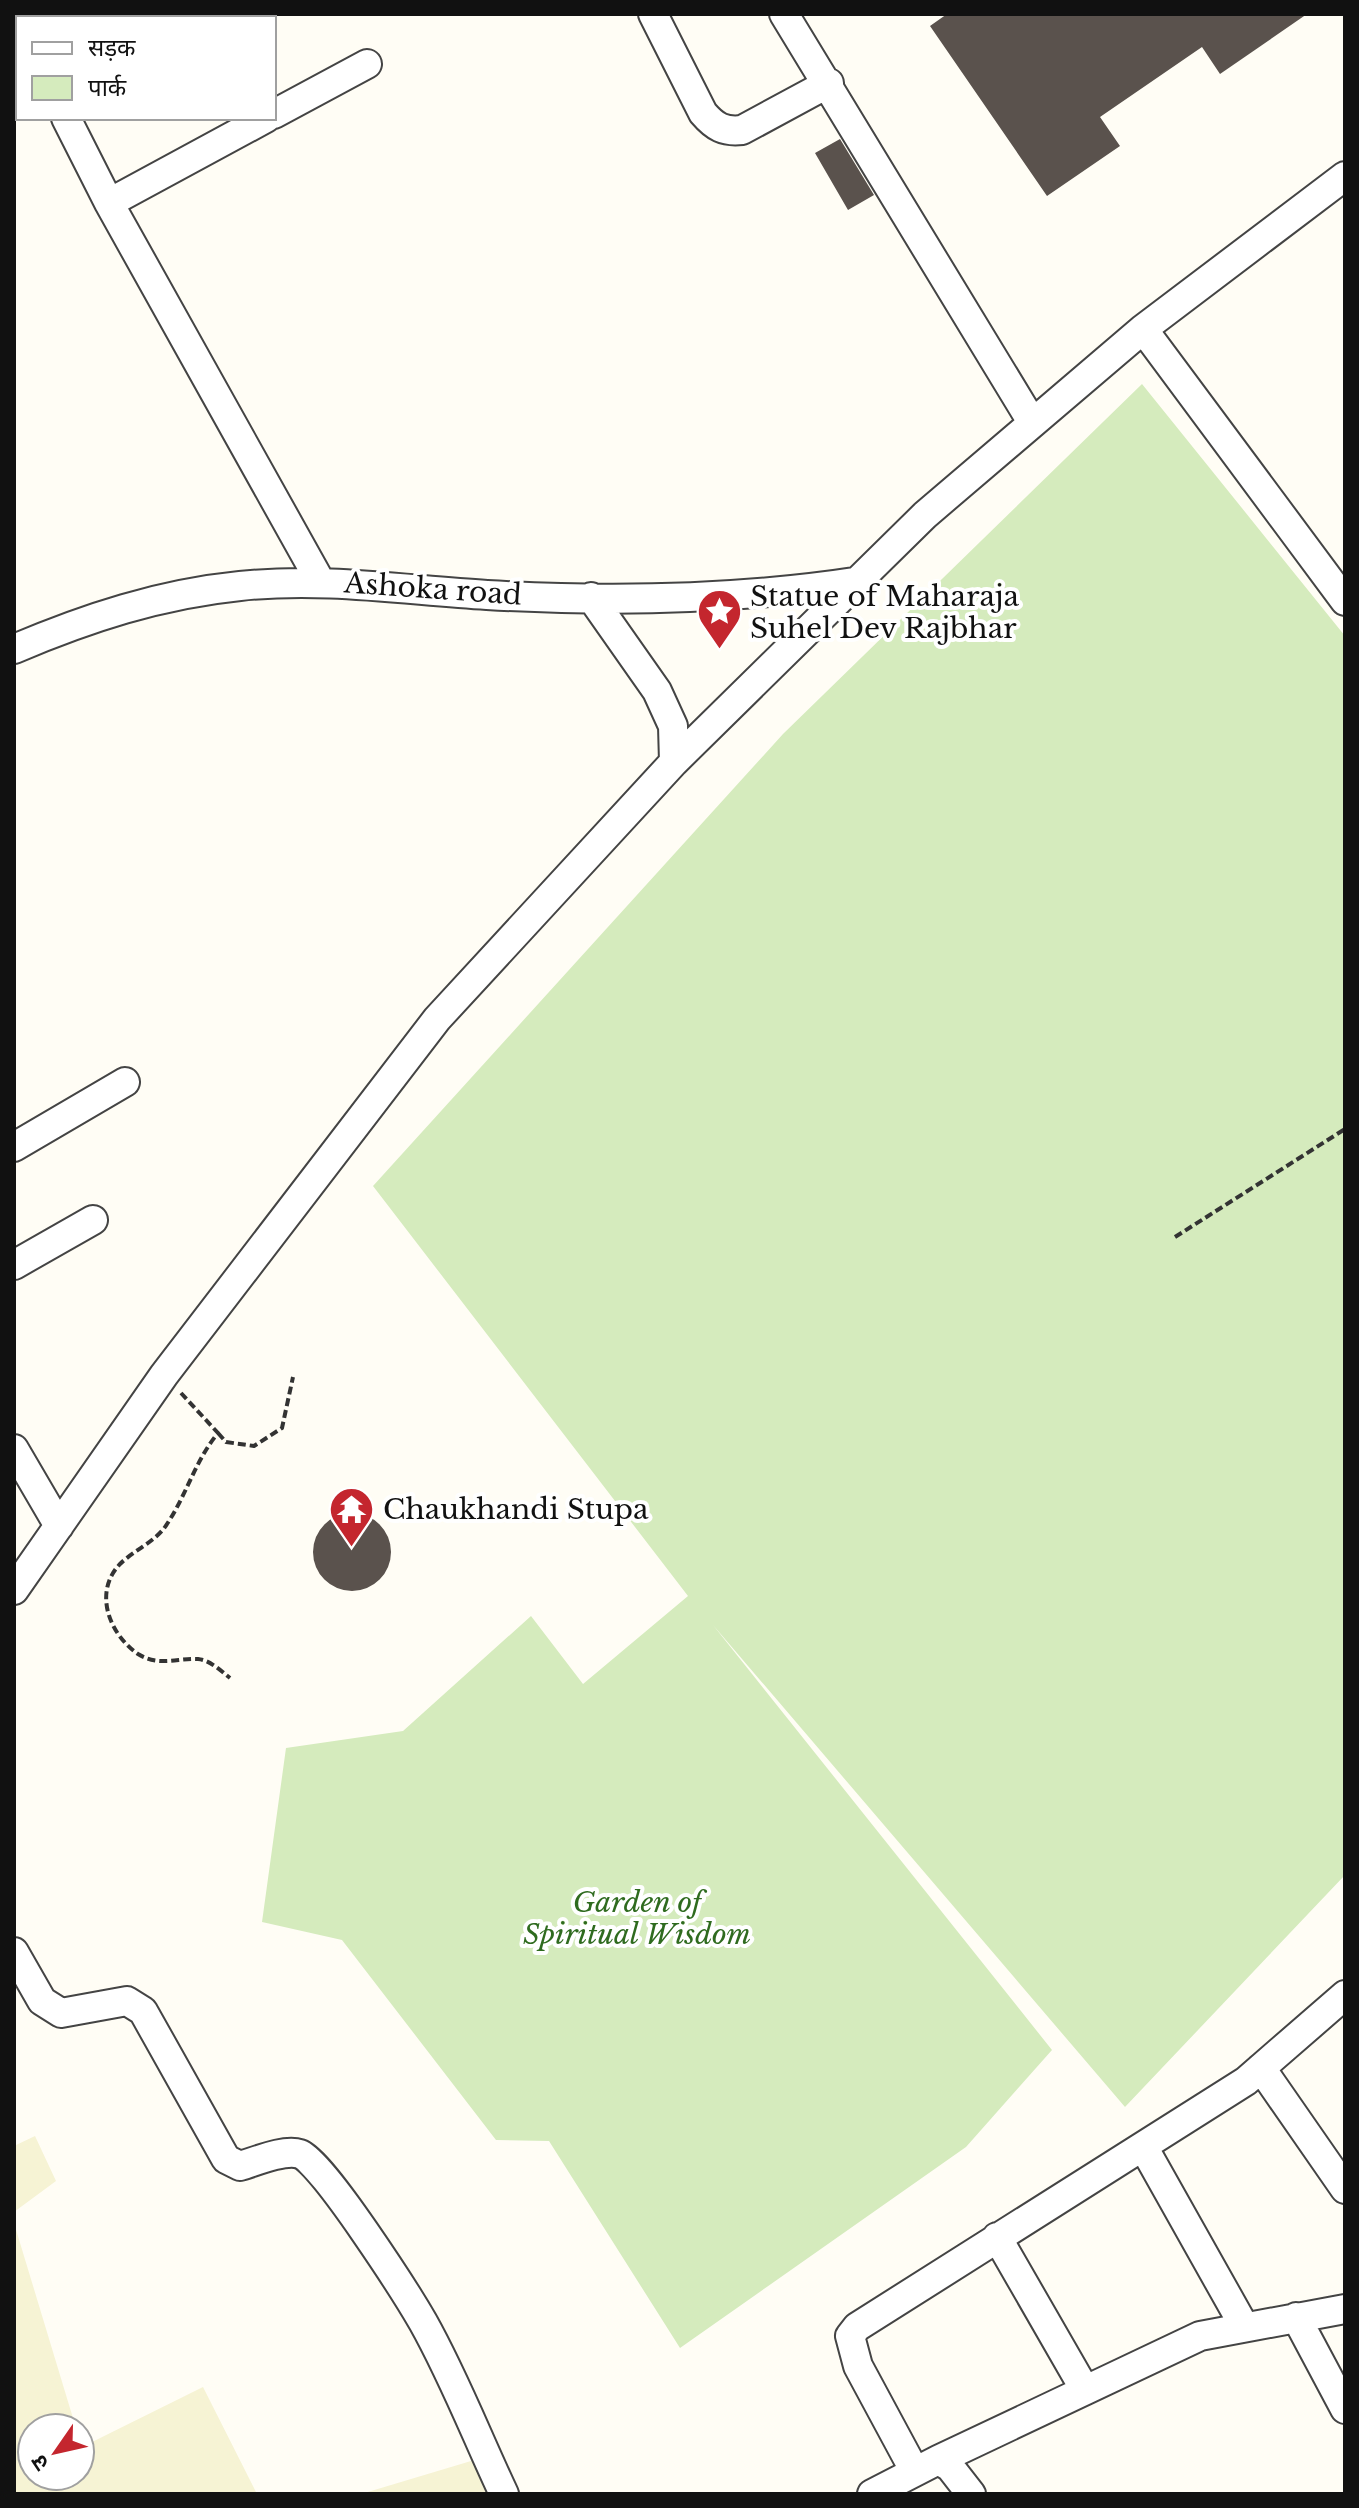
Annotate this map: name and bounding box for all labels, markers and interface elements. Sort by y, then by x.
legend [16,16,276,120]
text: सड़क [88,33,136,62]
text: पार्क [88,73,127,102]
street label: Ashoka road [342,565,523,613]
place label: Statue of Maharaja Suhel Dev Rajbhar [750,579,1020,646]
place icon: Statue of Maharaja Suhel Dev Rajbhar [695,588,743,651]
temple icon: Chaukhandi Stupa [328,1485,376,1548]
place label: Chaukhandi Stupa [383,1492,649,1527]
park label: Garden of Spiritual Wisdom [523,1885,751,1952]
north arrow [16,2412,96,2492]
text: उ [24,2449,55,2476]

